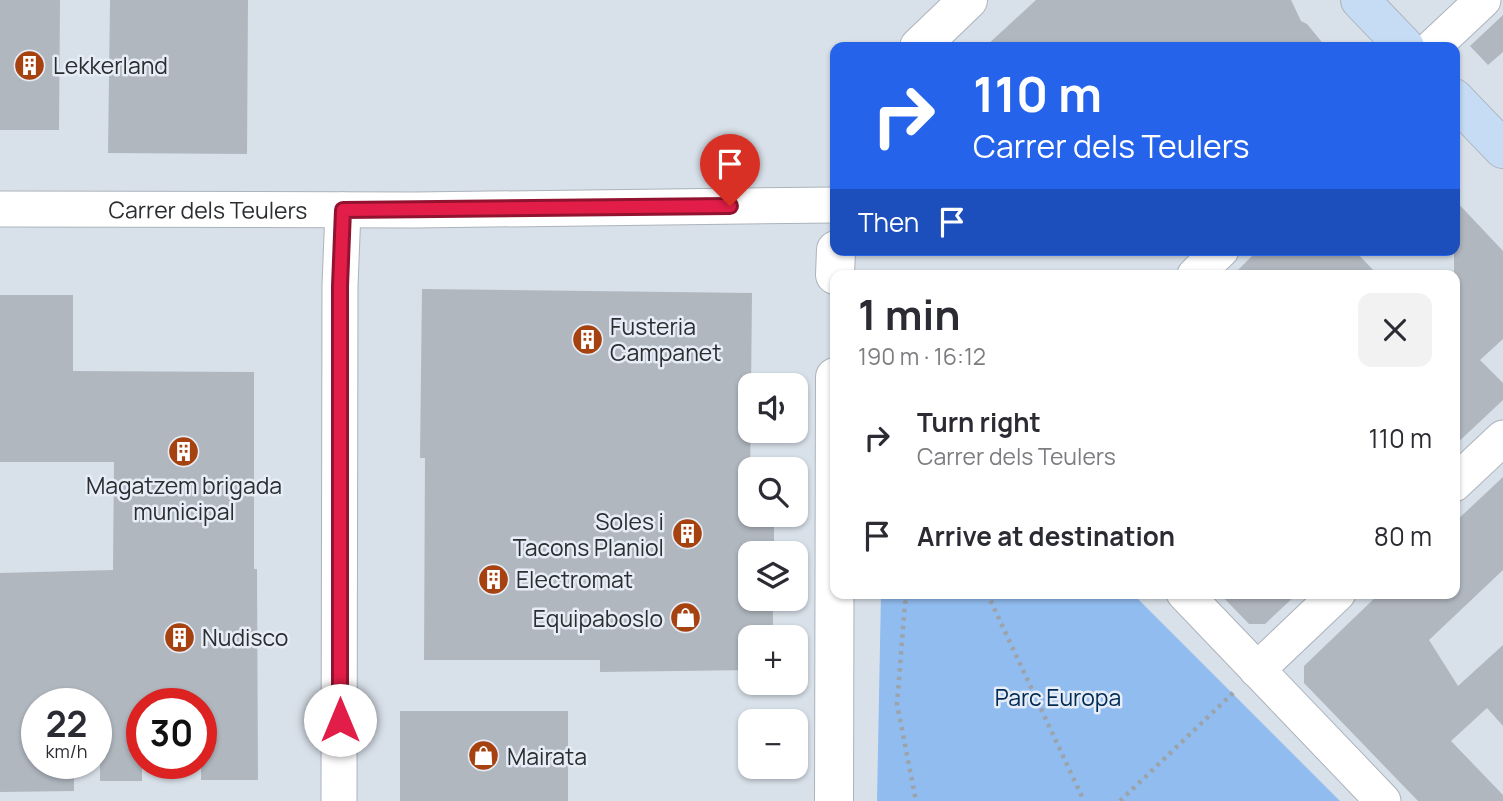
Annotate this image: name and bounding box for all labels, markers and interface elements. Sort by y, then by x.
building icon: Lekkerland [13,48,47,82]
place label: Lekkerland [53,49,168,81]
text: 110 m [973,60,1102,127]
icon: right [858,70,949,161]
text: Carrer dels Teulers [973,124,1250,168]
pin [700,134,760,206]
icon: arrive [711,145,749,183]
street label: Carrer dels Teulers [109,193,307,226]
icon: arrive [933,203,971,241]
text: Then [858,204,919,240]
text: 1 min [858,285,961,343]
button: close [1358,293,1432,367]
place label: Fusteria Campanet [610,310,721,368]
building icon: Fusteria Campanet [570,322,604,356]
text: 190 m · 16:12 [858,340,986,372]
map controls [738,373,808,779]
button: sound [738,373,808,443]
text: Turn right [917,404,1041,440]
icon: right [858,419,896,457]
text: 110 m [1369,420,1432,456]
building icon: Magatzem brigada municipal [167,434,201,468]
text: Carrer dels Teulers [917,440,1116,472]
button: search [738,457,808,527]
place label: Magatzem brigada municipal [86,469,282,527]
place label: Soles i Tacons Planiol [513,505,664,563]
building icon: Soles i Tacons Planiol [670,517,704,551]
icon: arrive [858,517,896,555]
text: Arrive at destination [917,518,1175,554]
text: 80 m [1374,518,1432,554]
button: layers [738,541,808,611]
building icon: Electromat [476,562,510,596]
place label: Electromat [516,563,633,595]
shop icon: Equipaboslo [669,601,703,635]
place label: Equipaboslo [533,602,663,634]
building icon: Nudisco [162,620,196,654]
place label: Nudisco [202,621,288,653]
button: + [738,625,808,695]
park label: Parc Europa [995,681,1121,713]
position arrow [303,683,377,757]
speed limit sign: 30 [126,688,217,779]
text: 22 [46,700,87,748]
button: − [738,709,808,779]
text: km/h [46,739,87,763]
shop icon: Mairata [467,739,501,773]
place label: Mairata [507,740,587,772]

